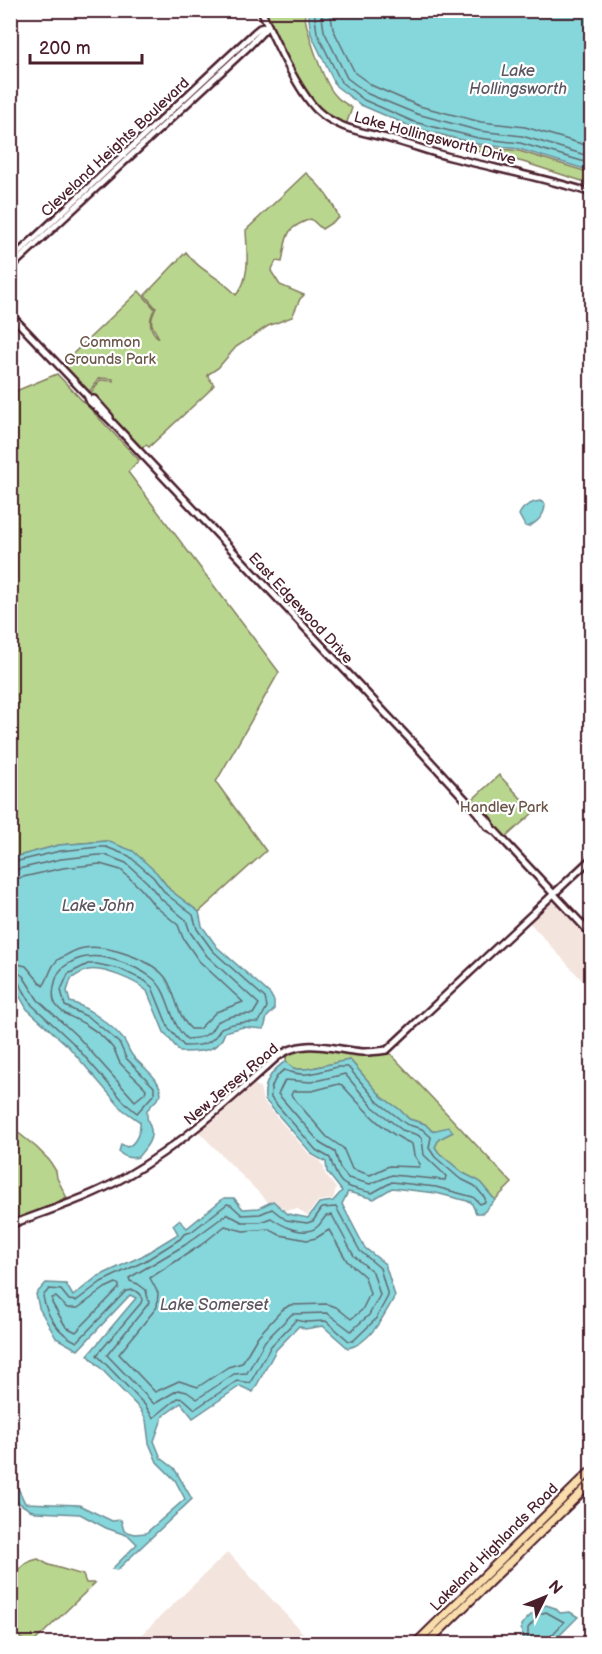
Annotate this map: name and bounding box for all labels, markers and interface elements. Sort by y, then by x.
scale bar [30,27,142,65]
text: 200 m [39,38,91,59]
water label: Lake Hollingsworth [469,62,567,99]
street label: Cleveland Heights Boulevard [37,74,194,221]
street label: Lake Hollingsworth Drive [352,108,518,169]
park label: Common Grounds Park [64,333,157,369]
street label: East Edgewood Drive [244,549,357,668]
park label: Handley Park [460,798,549,817]
water label: Lake John [62,897,134,916]
street label: New Jersey Road [180,1039,282,1129]
water label: Lake Somerset [160,1296,269,1315]
street label: Lakeland Highlands Road [426,1479,562,1615]
north arrow [515,1567,575,1627]
text: N [544,1577,566,1599]

